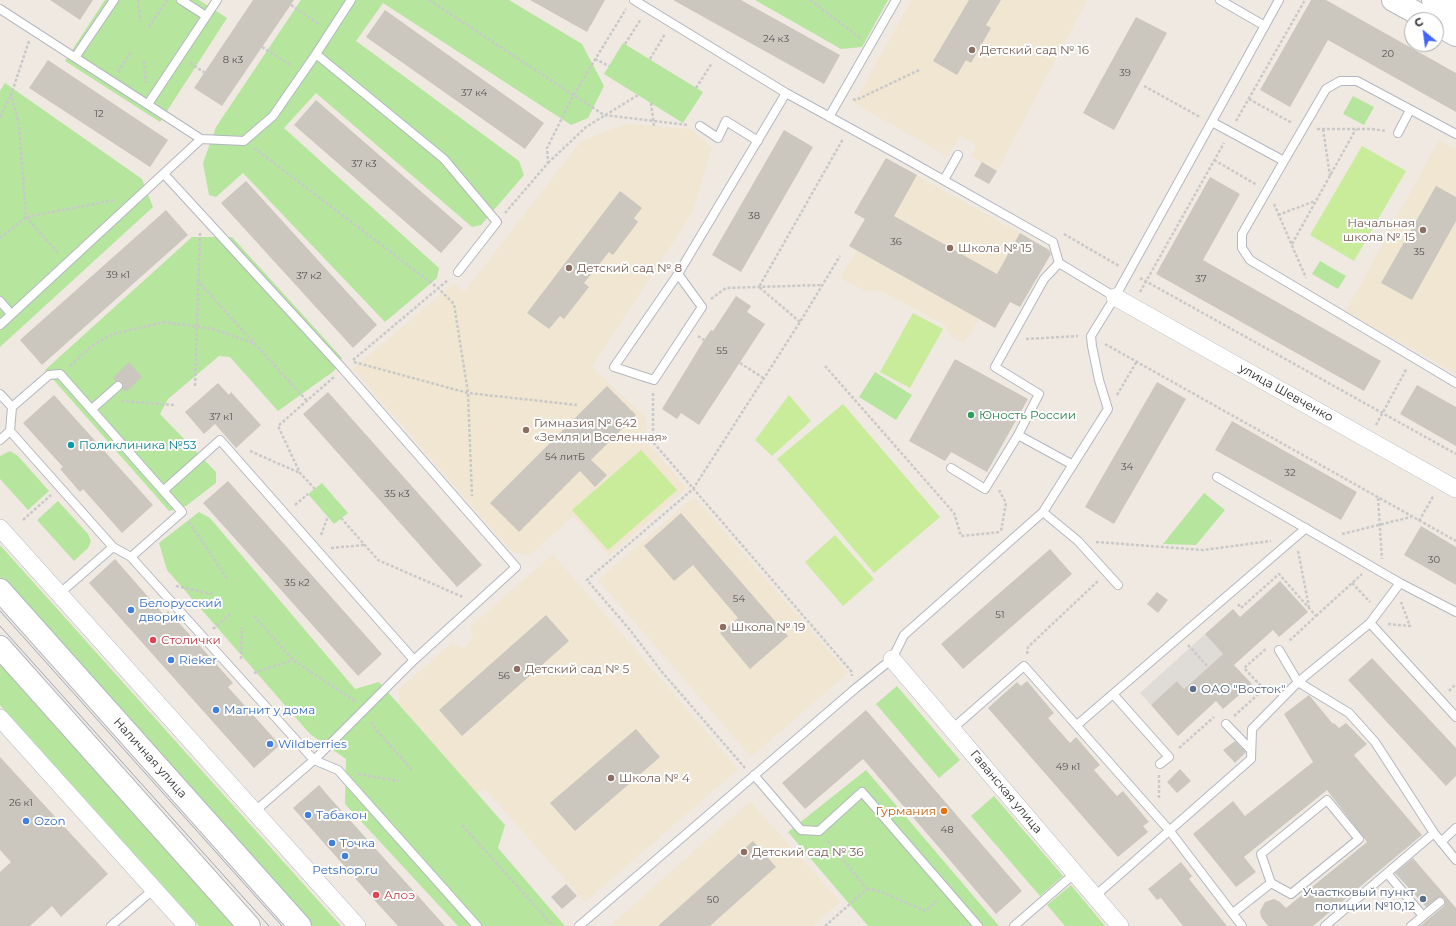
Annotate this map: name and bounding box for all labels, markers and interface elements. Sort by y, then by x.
north arrow [1404,12,1444,52]
text: С [1412,14,1426,30]
house number: 24 к3 [763,33,789,45]
place label: Детский сад № 16 [980,43,1089,57]
marker: Детский сад № 16 [967,45,977,55]
house number: 20 [1382,48,1394,60]
house number: 8 к3 [223,54,243,66]
house number: 39 [1119,67,1131,79]
house number: 37 к4 [461,87,487,99]
house number: 12 [94,108,104,120]
house number: 37 к3 [351,158,377,170]
house number: 38 [748,210,760,222]
place label: Начальная школа № 15 [1343,216,1415,244]
marker: Начальная школа № 15 [1418,225,1428,235]
house number: 36 [890,236,902,248]
place label: Школа № 15 [958,241,1032,255]
marker: Школа № 15 [945,243,955,253]
house number: 35 [1413,246,1425,258]
place label: Детский сад № 8 [577,261,682,275]
marker: Детский сад № 8 [564,263,574,273]
house number: 39 к1 [106,269,130,281]
house number: 37 к2 [296,270,322,282]
house number: 37 [1195,273,1207,285]
house number: 55 [716,345,728,357]
street label: улица Шевченко [1236,361,1336,425]
place label: Юность России [979,408,1076,422]
marker: Юность России [966,410,976,420]
house number: 37 к1 [209,411,233,423]
place label: Гимназия № 642 «Земля и Вселенная» [534,416,668,444]
marker: Гимназия № 642 «Земля и Вселенная» [521,425,531,435]
place label: Поликлиника №53 [79,438,196,452]
marker: Поликлиника №53 [66,440,76,450]
house number: 54 литБ [545,451,585,463]
house number: 34 [1121,461,1133,473]
house number: 32 [1284,467,1296,479]
house number: 35 к3 [384,488,410,500]
house number: 30 [1428,554,1440,566]
house number: 35 к2 [284,577,310,589]
house number: 54 [733,593,745,605]
place label: Белорусский дворик [139,596,222,624]
marker: Белорусский дворик [126,605,136,615]
house number: 51 [995,609,1005,621]
place label: Школа № 19 [731,620,805,634]
marker: Школа № 19 [718,622,728,632]
place label: Столички [161,633,221,647]
marker: Столички [148,635,158,645]
place label: Rieker [179,653,217,667]
marker: Rieker [166,655,176,665]
place label: Детский сад № 5 [525,662,629,676]
marker: Детский сад № 5 [512,664,522,674]
house number: 56 [498,670,510,682]
place label: ОАО "Восток" [1201,682,1285,696]
marker: ОАО "Восток" [1188,684,1198,694]
place label: Магнит у дома [224,703,315,717]
marker: Магнит у дома [211,705,221,715]
street label: Наличная улица [110,715,190,801]
place label: Wildberries [278,737,347,751]
marker: Wildberries [265,739,275,749]
street label: Гаванская улица [967,747,1045,837]
house number: 49 к1 [1056,761,1080,773]
place label: Школа № 4 [619,771,690,785]
marker: Школа № 4 [606,773,616,783]
house number: 26 к1 [9,797,33,809]
place label: Гурмания [876,804,936,818]
marker: Гурмания [939,806,949,816]
place label: Табакон [316,808,367,822]
marker: Табакон [303,810,313,820]
place label: Ozon [34,814,66,828]
marker: Ozon [21,816,31,826]
house number: 48 [940,824,954,836]
place label: Точка [340,836,375,850]
marker: Точка [327,838,337,848]
place label: Детский сад № 36 [752,845,864,859]
marker: Детский сад № 36 [739,847,749,857]
marker: Petshop.ru [340,851,350,861]
place label: Petshop.ru [312,863,378,877]
place label: Участковый пункт полиции №10,12 [1303,885,1415,913]
place label: Алоэ [384,888,415,902]
marker: Алоэ [371,890,381,900]
house number: 50 [707,894,719,906]
marker: Участковый пункт полиции №10,12 [1418,894,1428,904]

